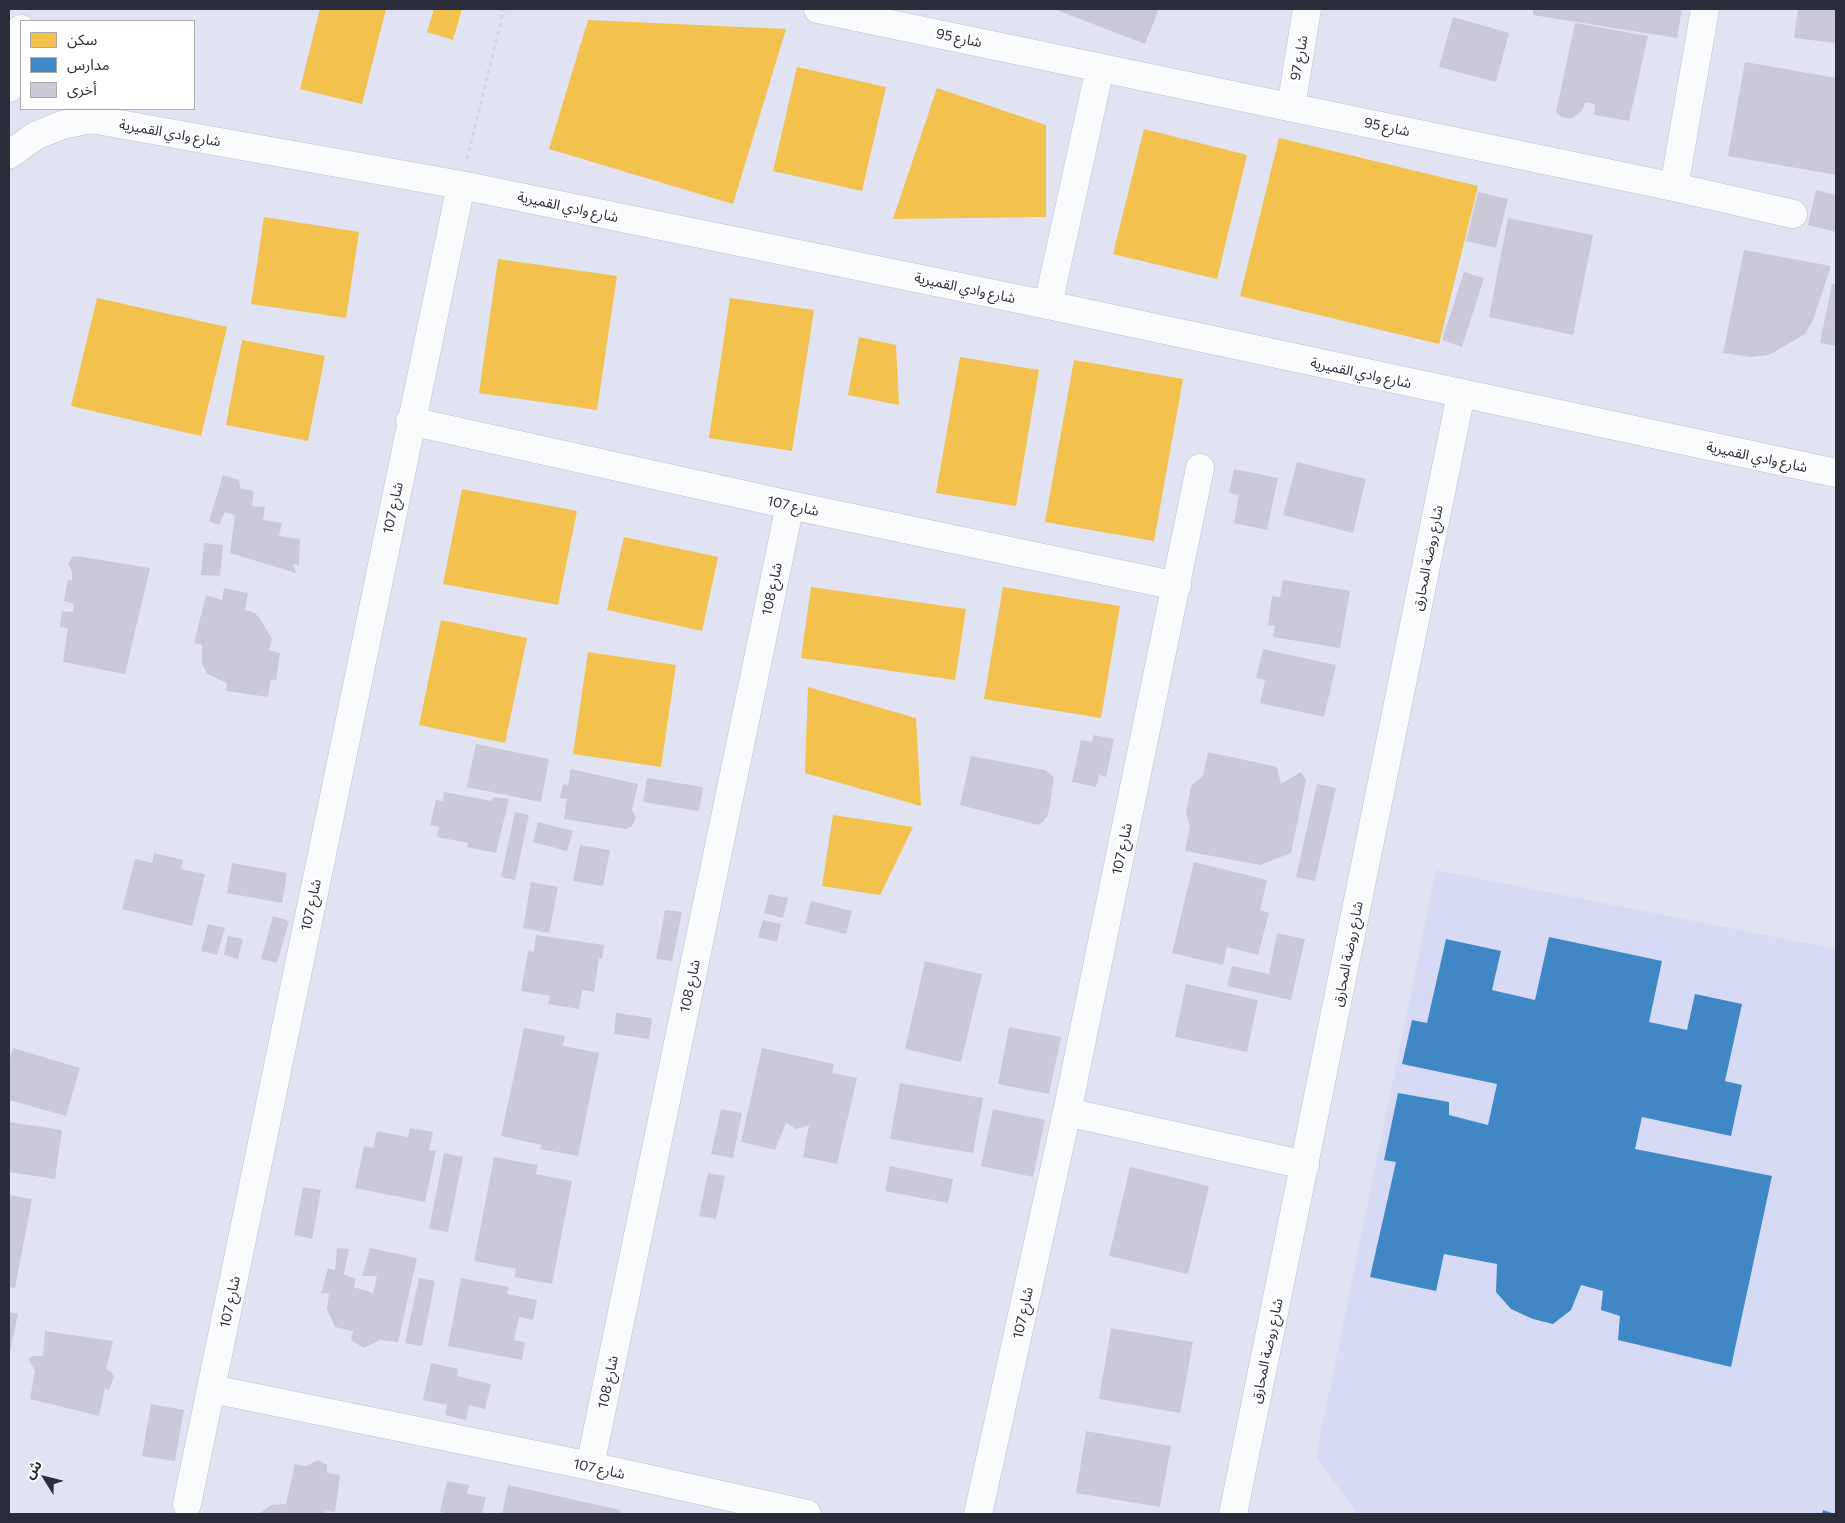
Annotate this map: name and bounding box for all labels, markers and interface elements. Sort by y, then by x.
legend [20,20,195,110]
street label: شارع 95 [935,25,983,51]
text: سكن [67,30,97,48]
street label: شارع 97 [1287,34,1311,82]
text: مدارس [67,55,110,73]
text: أخرى [67,80,97,98]
street label: شارع 95 [1363,114,1411,140]
street label: شارع وادي القميرية [118,116,222,150]
street label: شارع وادي القميرية [516,188,620,226]
street label: شارع وادي القميرية [913,269,1017,307]
street label: شارع وادي القميرية [1309,354,1413,392]
street label: شارع وادي القميرية [1705,438,1809,476]
street label: شارع 107 [379,481,407,535]
street label: شارع 107 [766,492,820,520]
street label: شارع روضة المحارق [1410,504,1446,612]
street label: شارع 108 [758,561,786,617]
street label: شارع 107 [1108,822,1136,876]
street label: شارع 107 [297,878,325,932]
street label: شارع روضة المحارق [1330,900,1366,1008]
street label: شارع 108 [676,958,704,1014]
street label: شارع 107 [216,1275,244,1329]
street label: شارع 107 [1009,1286,1037,1340]
street label: شارع روضة المحارق [1248,1297,1286,1405]
street label: شارع 108 [594,1354,622,1410]
north arrow [20,1453,70,1503]
street label: شارع 107 [572,1455,626,1483]
text: ش [20,1456,45,1482]

